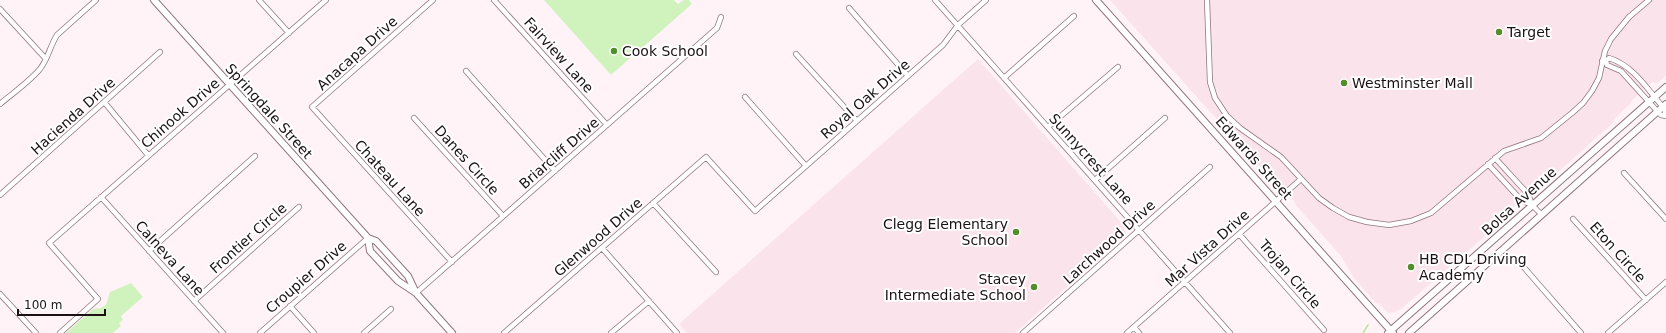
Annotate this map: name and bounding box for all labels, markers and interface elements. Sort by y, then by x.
street label: Anacapa Drive [314,13,400,93]
street label: Fairview Lane [521,14,597,96]
place label: Target [1506,24,1551,40]
marker: Target [1494,27,1504,37]
place label: Cook School [622,43,708,59]
marker: Cook School [609,46,619,56]
street label: Royal Oak Drive [817,56,913,142]
street label: Springdale Street [222,60,316,162]
street label: Hacienda Drive [28,74,118,158]
street label: Chinook Drive [138,75,222,151]
place label: Westminster Mall [1352,75,1473,91]
marker: Westminster Mall [1339,78,1349,88]
street label: Sunnycrest Lane [1046,110,1136,208]
street label: Edwards Street [1212,113,1296,203]
street label: Briarcliff Drive [516,114,602,192]
street label: Danes Circle [432,122,502,198]
street label: Chateau Lane [352,137,428,219]
street label: Bolsa Avenue [1479,163,1559,239]
street label: Glenwood Drive [551,194,645,280]
street label: Larchwood Drive [1060,197,1158,287]
street label: Frontier Circle [206,199,290,277]
street label: Mar Vista Drive [1162,206,1252,290]
place label: Clegg Elementary School [883,216,1008,248]
street label: Calneva Lane [132,217,208,299]
street label: Eton Circle [1587,219,1649,285]
marker: Clegg Elementary School [1011,227,1021,237]
street label: Trojan Circle [1255,236,1324,312]
street label: Croupier Drive [262,238,350,316]
place label: HB CDL Driving Academy [1419,251,1527,283]
marker: HB CDL Driving Academy [1406,262,1416,272]
place label: Stacey Intermediate School [885,271,1026,303]
marker: Stacey Intermediate School [1029,282,1039,292]
scale bar [18,291,105,317]
text: 100 m [24,298,62,312]

